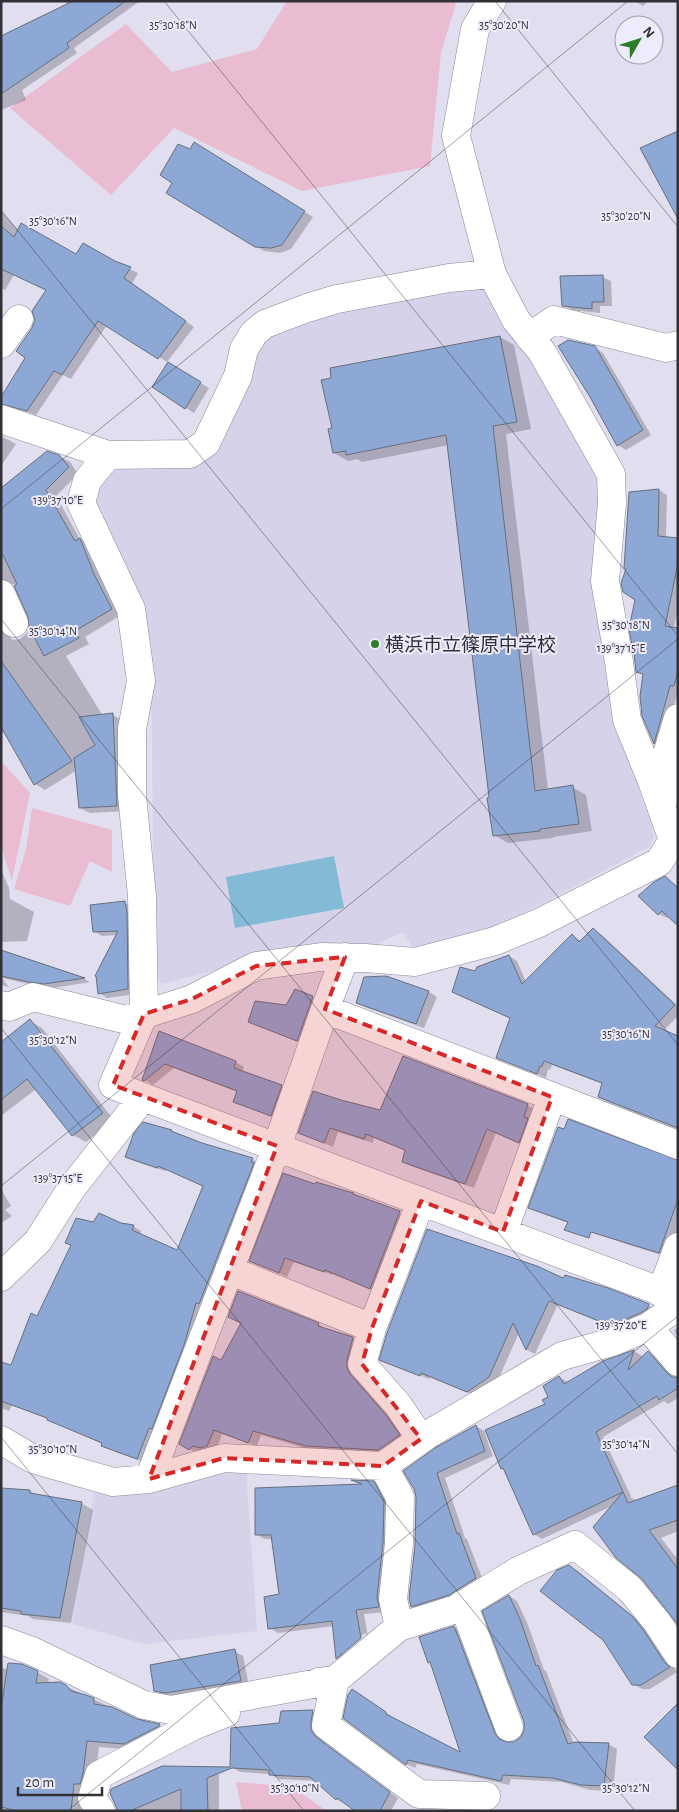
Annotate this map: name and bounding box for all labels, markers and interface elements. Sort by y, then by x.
north arrow [614,15,664,65]
text: 35°30'18"N [149,19,197,31]
text: 35°30'20"N [479,19,529,31]
text: N [640,24,657,41]
text: 35°30'20"N [601,210,651,222]
text: 35°30'16"N [29,215,77,227]
text: 139°37'10"E [33,494,83,506]
text: 35°30'18"N [602,619,650,631]
text: 35°30'14"N [29,625,77,637]
place label: 横浜市立篠原中学校 [385,634,556,655]
marker: 横浜市立篠原中学校 [369,638,381,650]
text: 139°37'15"E [597,642,645,654]
text: 35°30'16"N [602,1028,650,1040]
text: 35°30'12"N [29,1034,77,1046]
text: 139°37'15"E [34,1172,82,1184]
text: 139°37'20"E [595,1319,647,1331]
text: 35°30'14"N [602,1438,650,1450]
text: 35°30'10"N [29,1443,77,1455]
scale bar [18,1764,101,1796]
text: 20 m [25,1775,54,1790]
text: 35°30'10"N [271,1782,319,1794]
text: 35°30'12"N [602,1782,650,1794]

